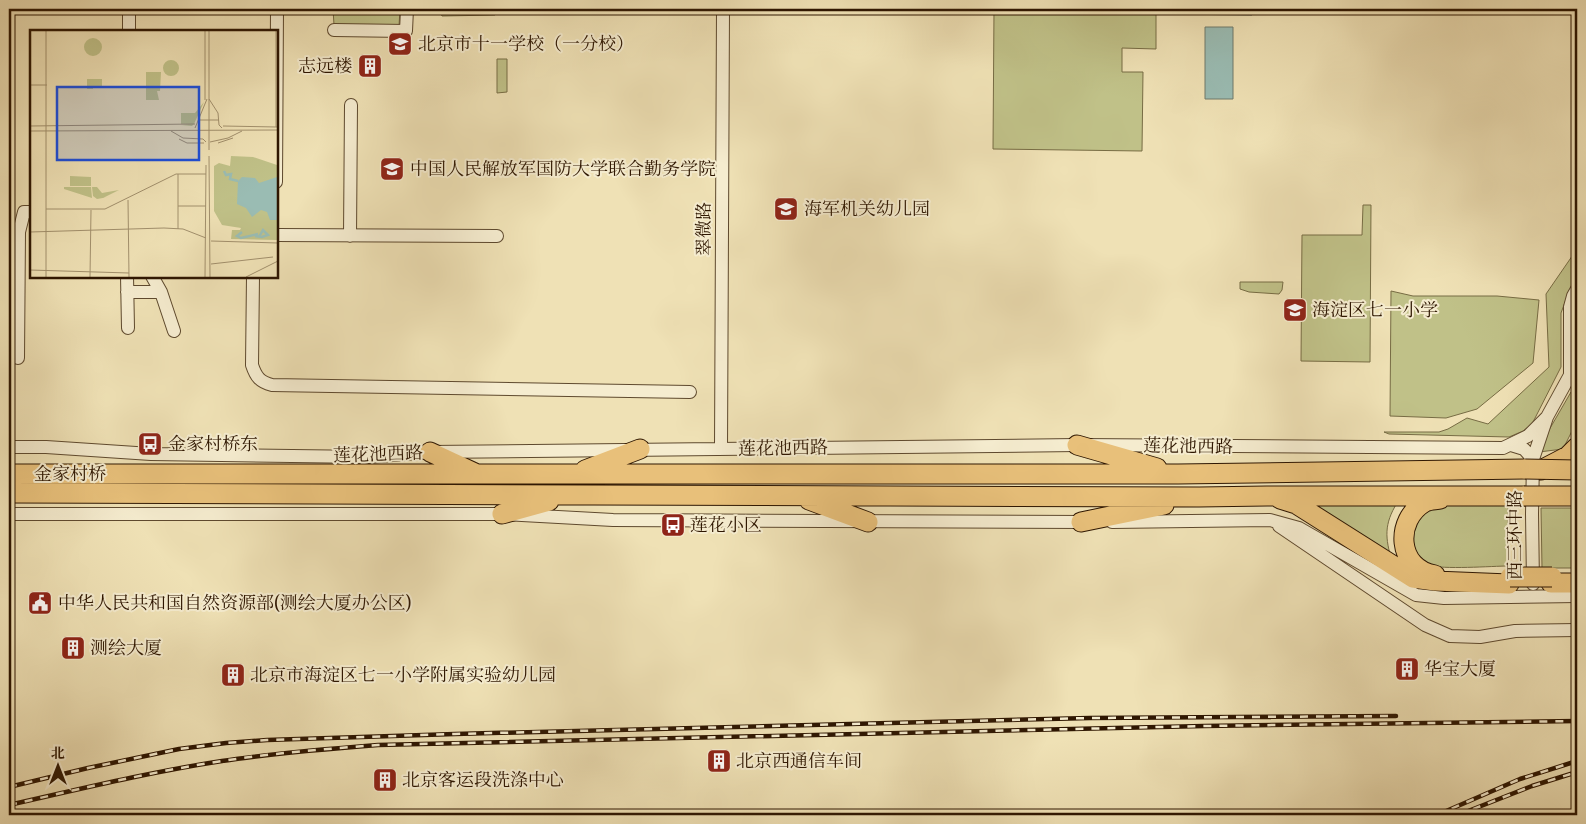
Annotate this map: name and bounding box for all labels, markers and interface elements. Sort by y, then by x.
inset map [30,30,278,278]
place label: 北京市十一学校（一分校） [418,30,634,57]
school or university icon: 北京市十一学校（一分校） [387,31,413,57]
place label: 志远楼 [298,52,352,79]
building icon: 志远楼 [357,53,383,79]
place label: 中国人民解放军国防大学联合勤务学院 [410,155,716,182]
school or university icon: 中国人民解放军国防大学联合勤务学院 [379,156,405,182]
place label: 海军机关幼儿园 [804,195,930,222]
school or university icon: 海军机关幼儿园 [773,196,799,222]
street label: 翠微路 [690,202,717,256]
place label: 海淀区七一小学 [1312,296,1438,323]
school or university icon: 海淀区七一小学 [1282,297,1308,323]
place label: 金家村桥东 [168,430,258,457]
bus stop icon: 金家村桥东 [137,431,163,457]
street label: 莲花池西路 [1143,431,1233,460]
street label: 莲花池西路 [738,433,828,462]
street label: 莲花池西路 [333,438,423,469]
street label: 金家村桥 [34,460,106,487]
street label: 西三环中路 [1501,490,1528,580]
place label: 莲花小区 [690,511,762,538]
bus stop icon: 莲花小区 [660,512,686,538]
place label: 中华人民共和国自然资源部(测绘大厦办公区) [58,589,412,616]
public building icon: 中华人民共和国自然资源部(测绘大厦办公区) [27,590,53,616]
place label: 测绘大厦 [90,634,162,661]
building icon: 测绘大厦 [60,635,86,661]
place label: 华宝大厦 [1424,655,1496,682]
building icon: 华宝大厦 [1394,656,1420,682]
place label: 北京市海淀区七一小学附属实验幼儿园 [250,661,556,688]
building icon: 北京市海淀区七一小学附属实验幼儿园 [220,662,246,688]
north arrow [32,742,82,792]
text: 北 [51,743,65,763]
place label: 北京西通信车间 [736,747,862,774]
building icon: 北京西通信车间 [706,748,732,774]
place label: 北京客运段洗涤中心 [402,766,564,793]
building icon: 北京客运段洗涤中心 [372,767,398,793]

